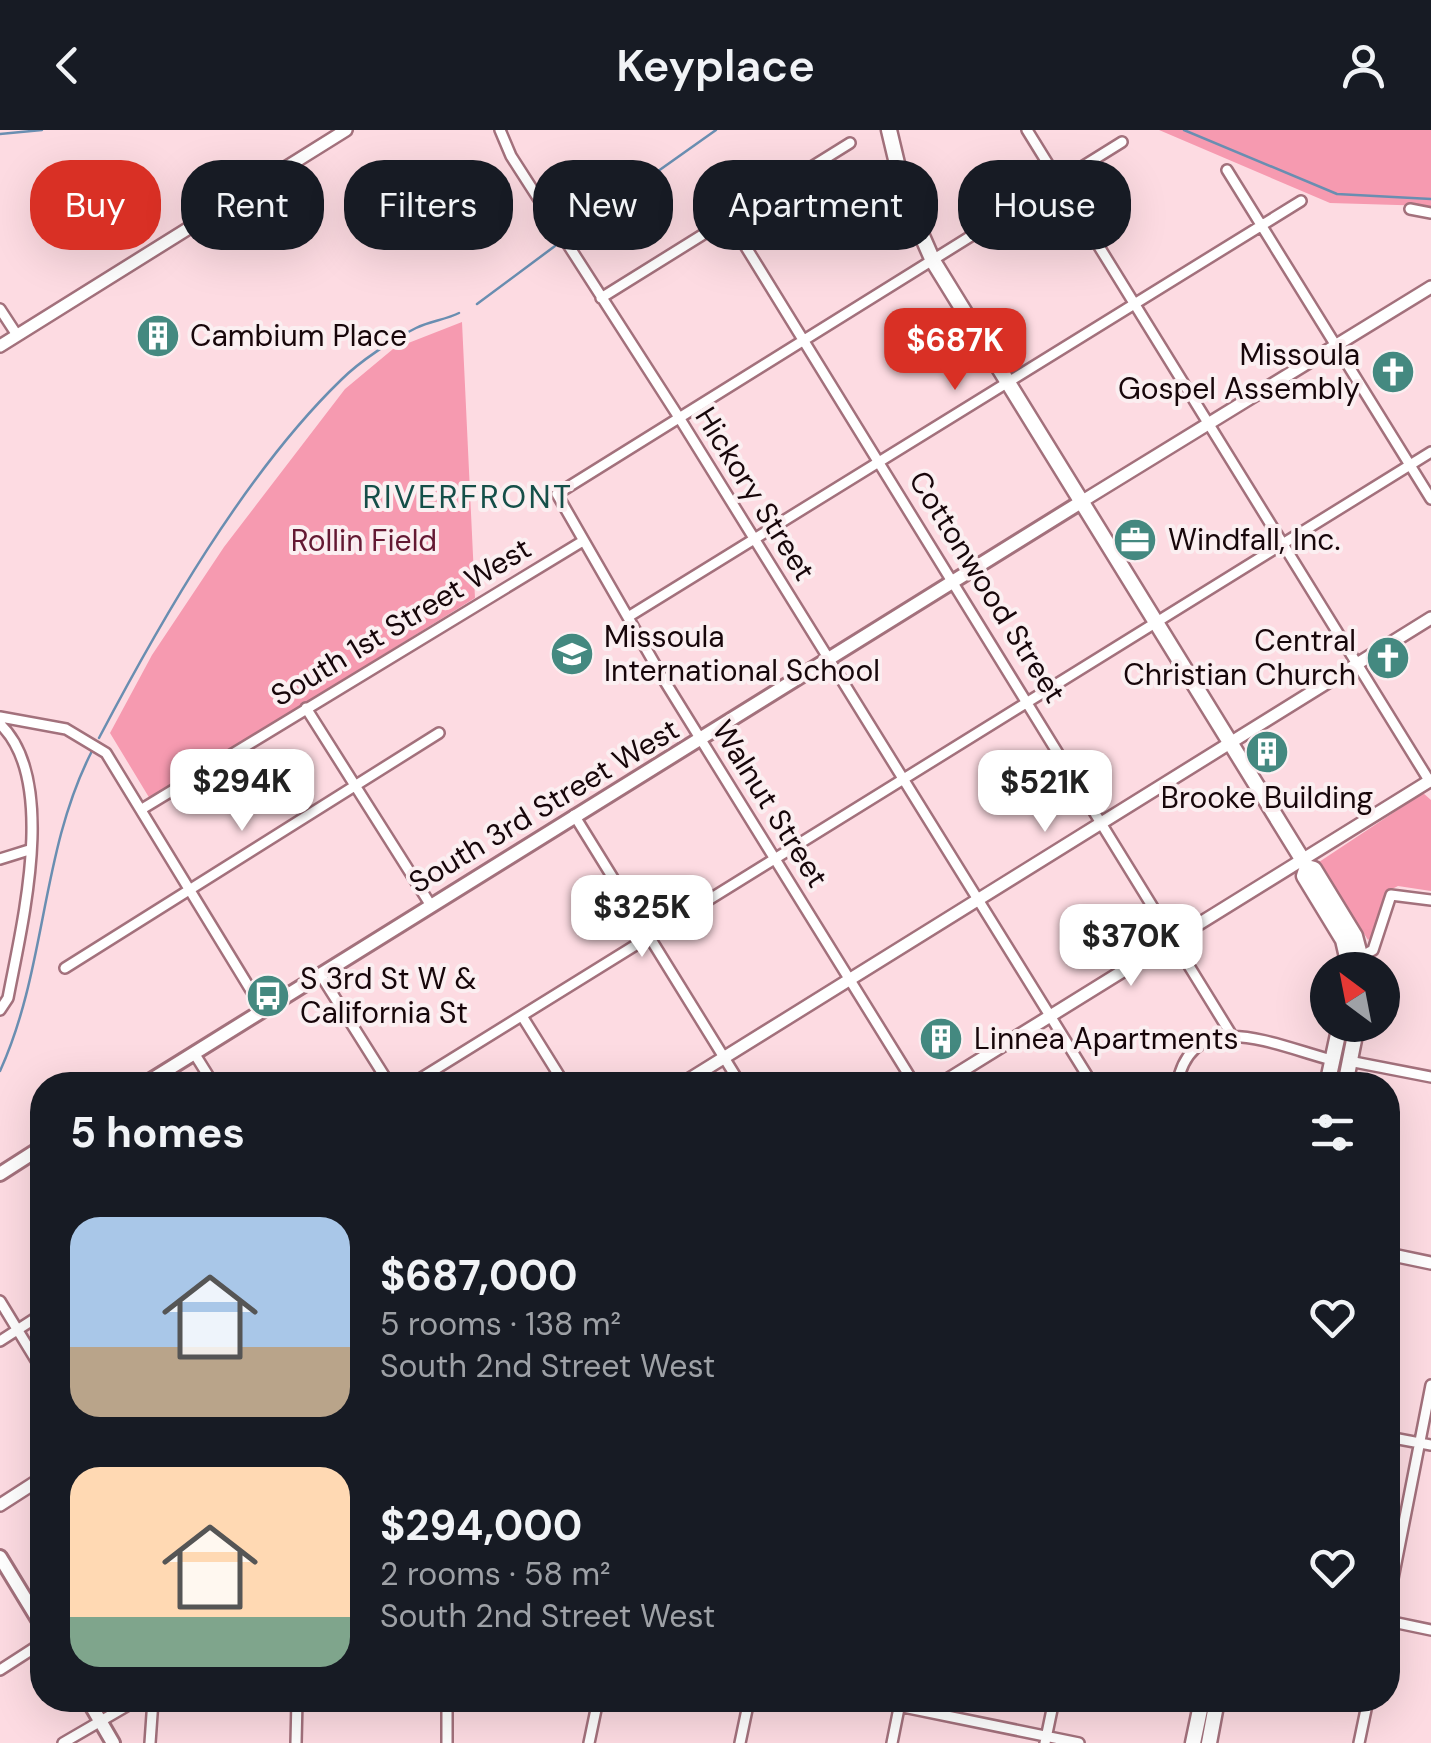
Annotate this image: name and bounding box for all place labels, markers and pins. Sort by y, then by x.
pin: $687K [885,308,1025,393]
building icon: Cambium Place [135,313,181,359]
place label: Cambium Place [190,316,407,355]
place label: Missoula Gospel Assembly [1118,335,1360,408]
church icon: Missoula Gospel Assembly [1370,349,1416,395]
office icon: Windfall, Inc. [1112,517,1158,563]
place label: Windfall, Inc. [1168,520,1340,559]
place label: Missoula International School [604,617,880,690]
place label: Central Christian Church [1123,621,1356,694]
school or university icon: Missoula International School [549,631,595,677]
church icon: Central Christian Church [1365,635,1411,681]
building icon: Brooke Building [1244,729,1290,775]
pin: $294K [172,749,312,834]
pin: $521K [975,750,1115,835]
place label: Brooke Building [1161,778,1373,817]
pin: $325K [572,875,712,960]
pin: $370K [1061,904,1201,989]
place label: S 3rd St W & California St [300,959,477,1032]
bus stop icon: S 3rd St W & California St [245,973,291,1019]
building icon: Linnea Apartments [918,1016,964,1062]
place label: Linnea Apartments [974,1019,1238,1058]

